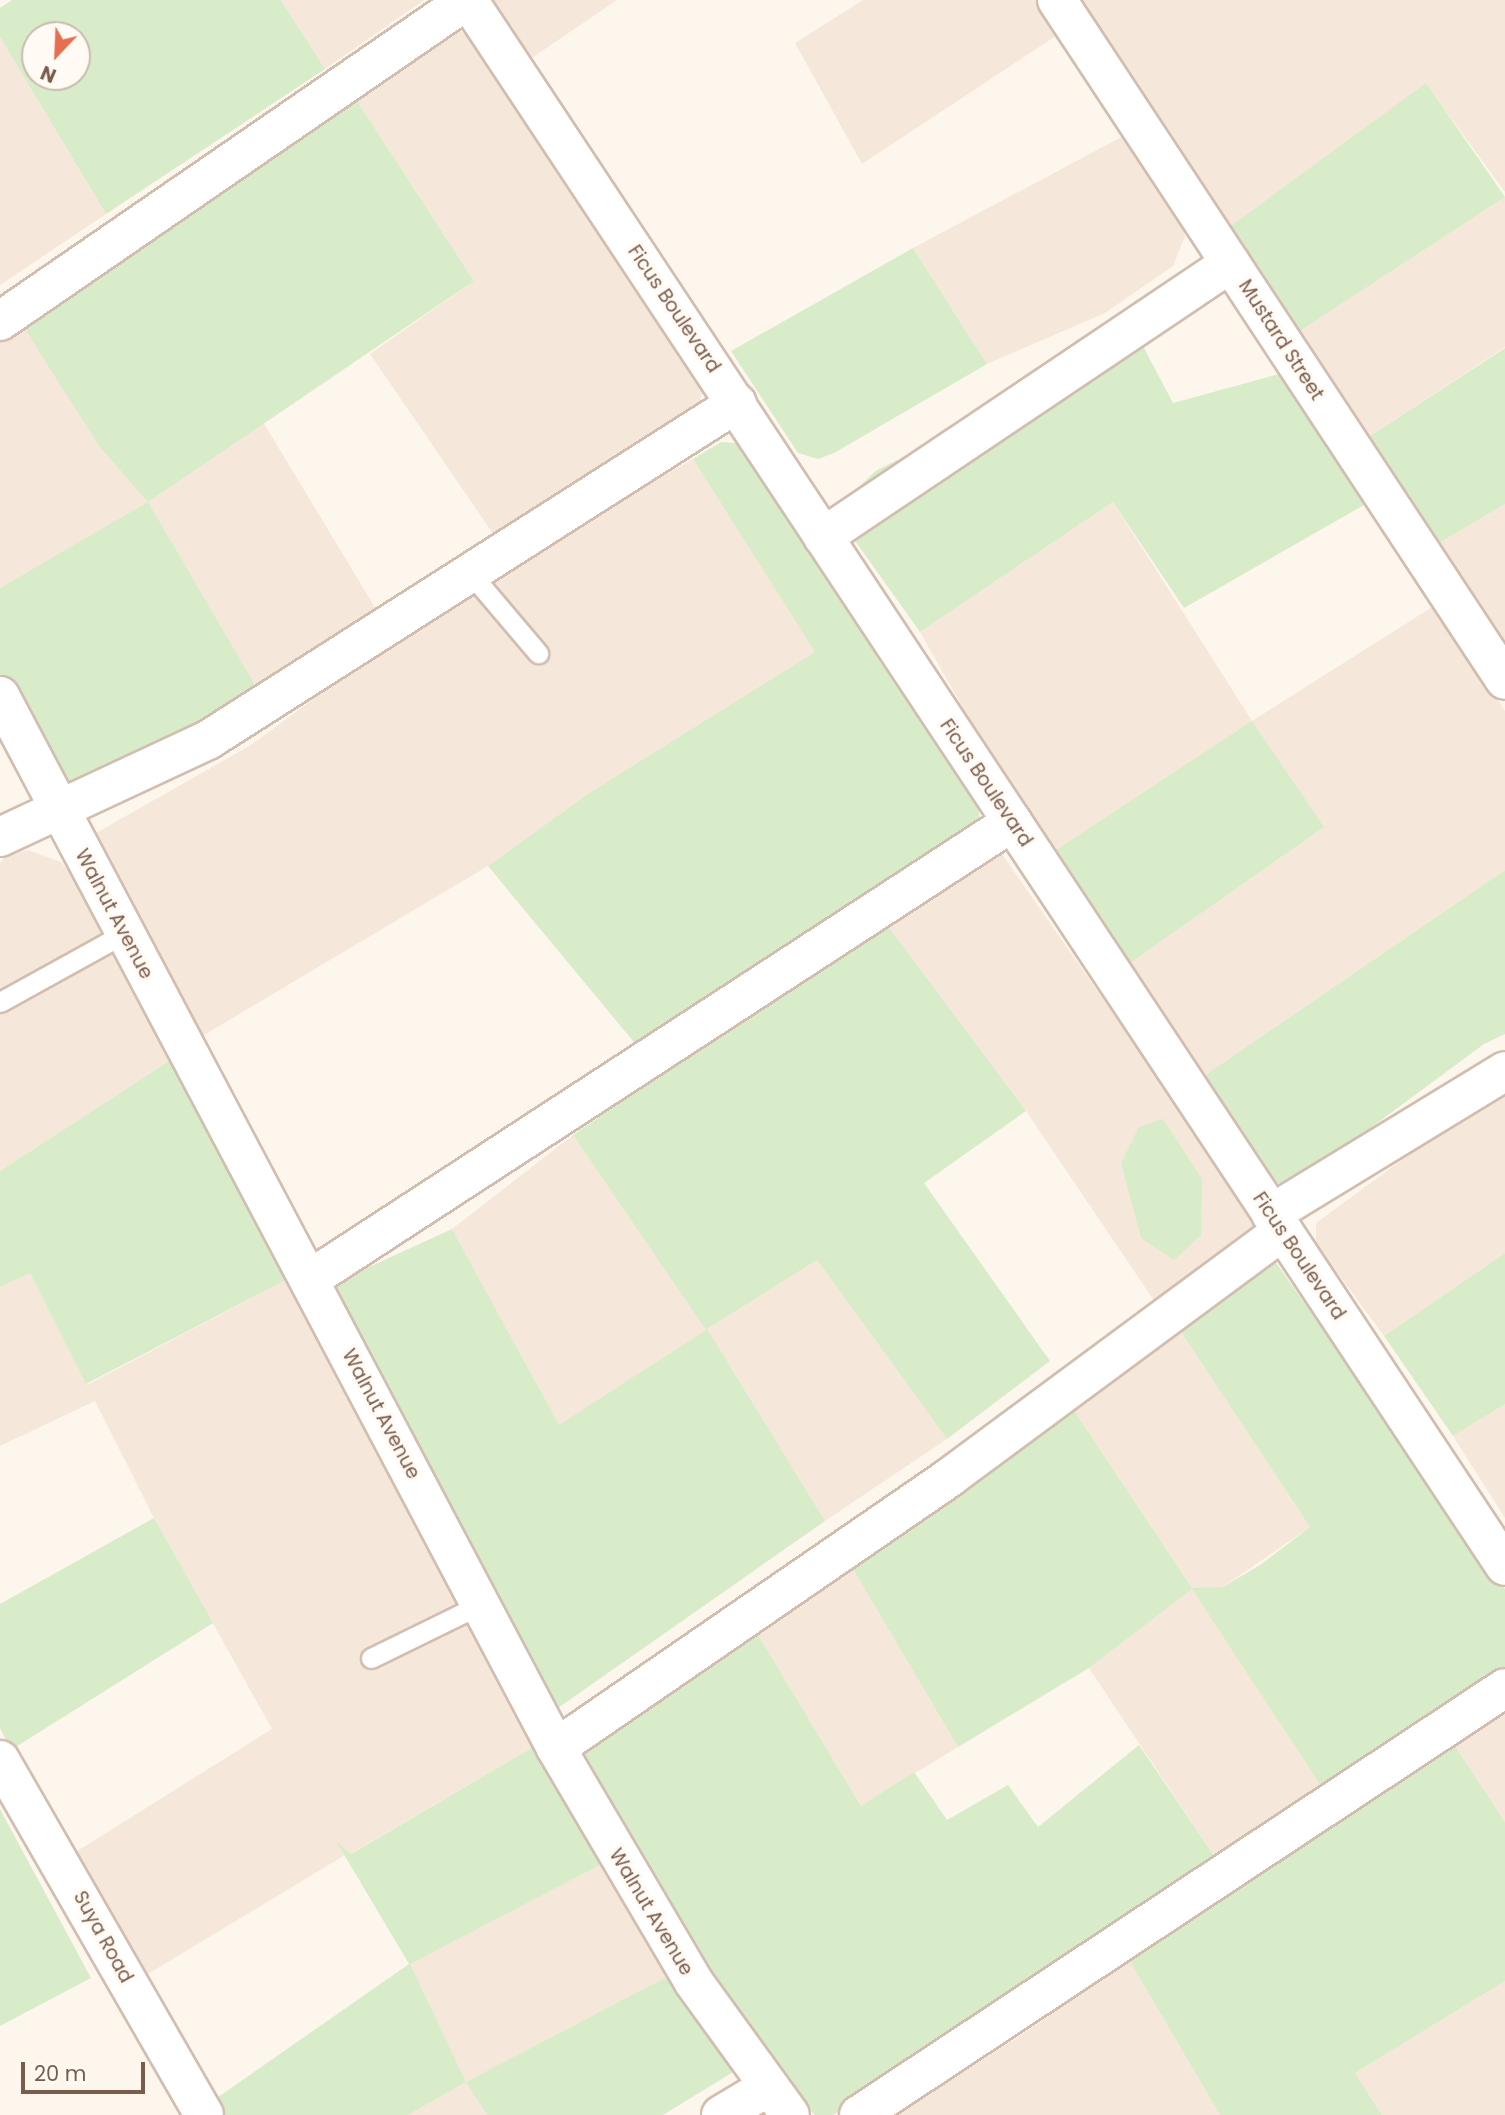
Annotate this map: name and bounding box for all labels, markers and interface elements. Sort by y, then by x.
north arrow [21,21,91,91]
text: N [37,59,60,89]
street label: Ficus Boulevard [623,241,725,377]
street label: Mustard Street [1234,276,1328,404]
street label: Ficus Boulevard [935,715,1037,851]
street label: Walnut Avenue [70,845,158,983]
street label: Ficus Boulevard [1248,1188,1350,1324]
street label: Walnut Avenue [337,1345,425,1483]
street label: Walnut Avenue [604,1845,698,1979]
street label: Suya Road [68,1887,138,1987]
scale bar [24,2048,149,2092]
text: 20 m [34,2059,87,2088]

